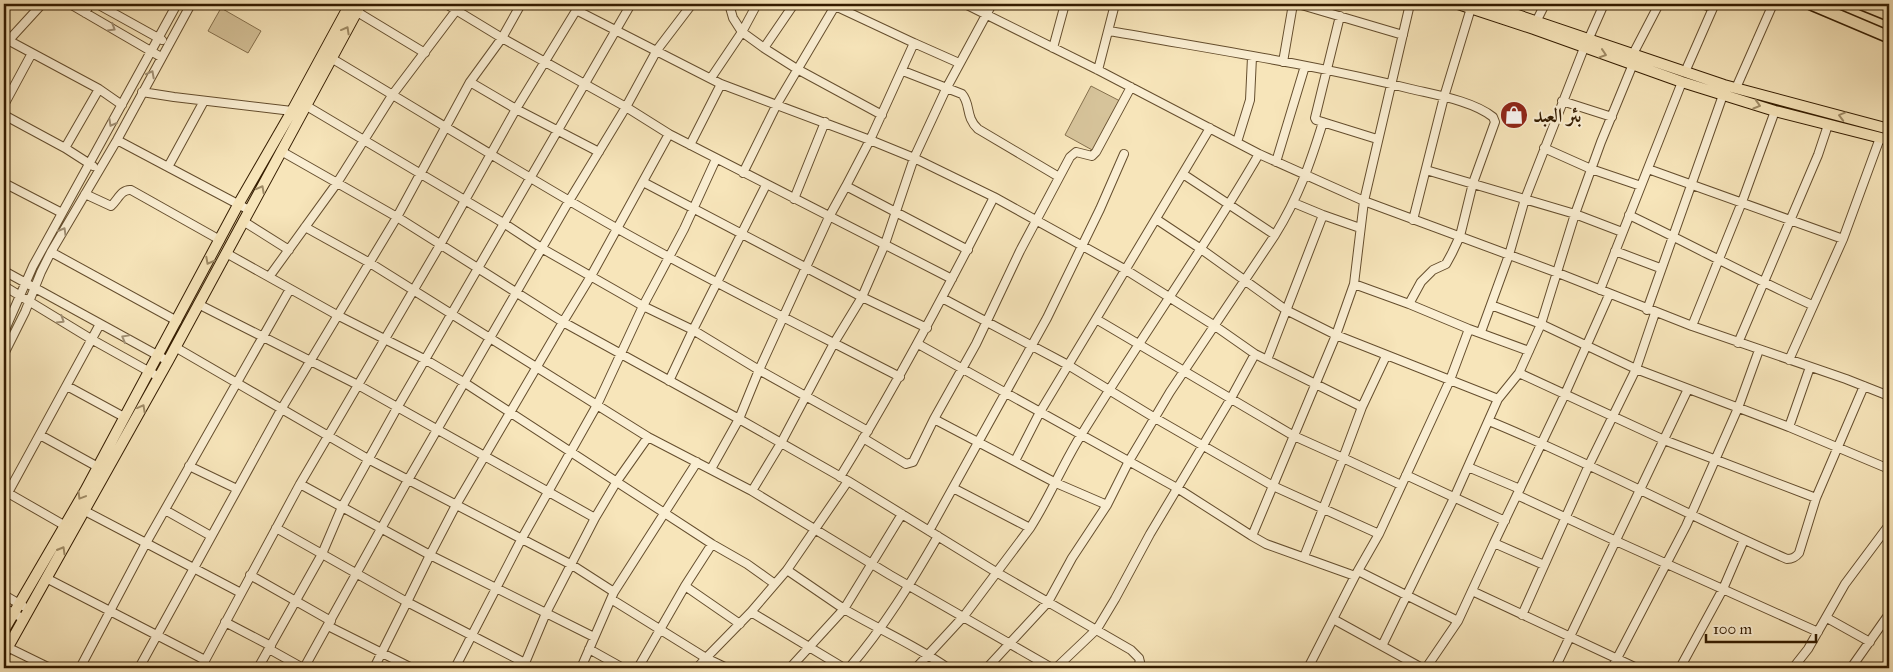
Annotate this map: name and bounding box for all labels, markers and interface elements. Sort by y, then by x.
one-way arrow [106,22,115,32]
one-way arrow [340,27,350,36]
one-way arrow [1598,48,1606,58]
one-way arrow [145,71,155,80]
shop icon: بئر العبد [1499,100,1529,130]
one-way arrow [1752,100,1761,110]
place label: بئر العبد [1533,103,1582,127]
one-way arrow [1838,111,1847,122]
one-way arrow [108,118,118,127]
one-way arrow [255,185,265,194]
one-way arrow [57,228,67,237]
one-way arrow [205,256,215,265]
one-way arrow [56,314,65,324]
one-way arrow [121,334,130,344]
one-way arrow [135,405,145,414]
one-way arrow [78,491,88,500]
one-way arrow [56,547,66,556]
scale bar [1706,612,1816,644]
text: 100 m [1713,620,1753,638]

